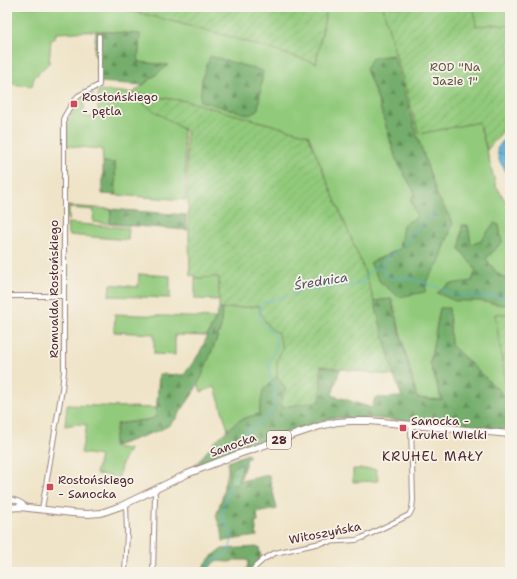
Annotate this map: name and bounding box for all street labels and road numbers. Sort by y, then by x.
street label: Romualda Rosłońskiego [46,220,62,358]
street label: Sanocka [208,429,259,461]
road number: 28 [267,431,291,449]
street label: Witoszyńska [288,518,363,548]

